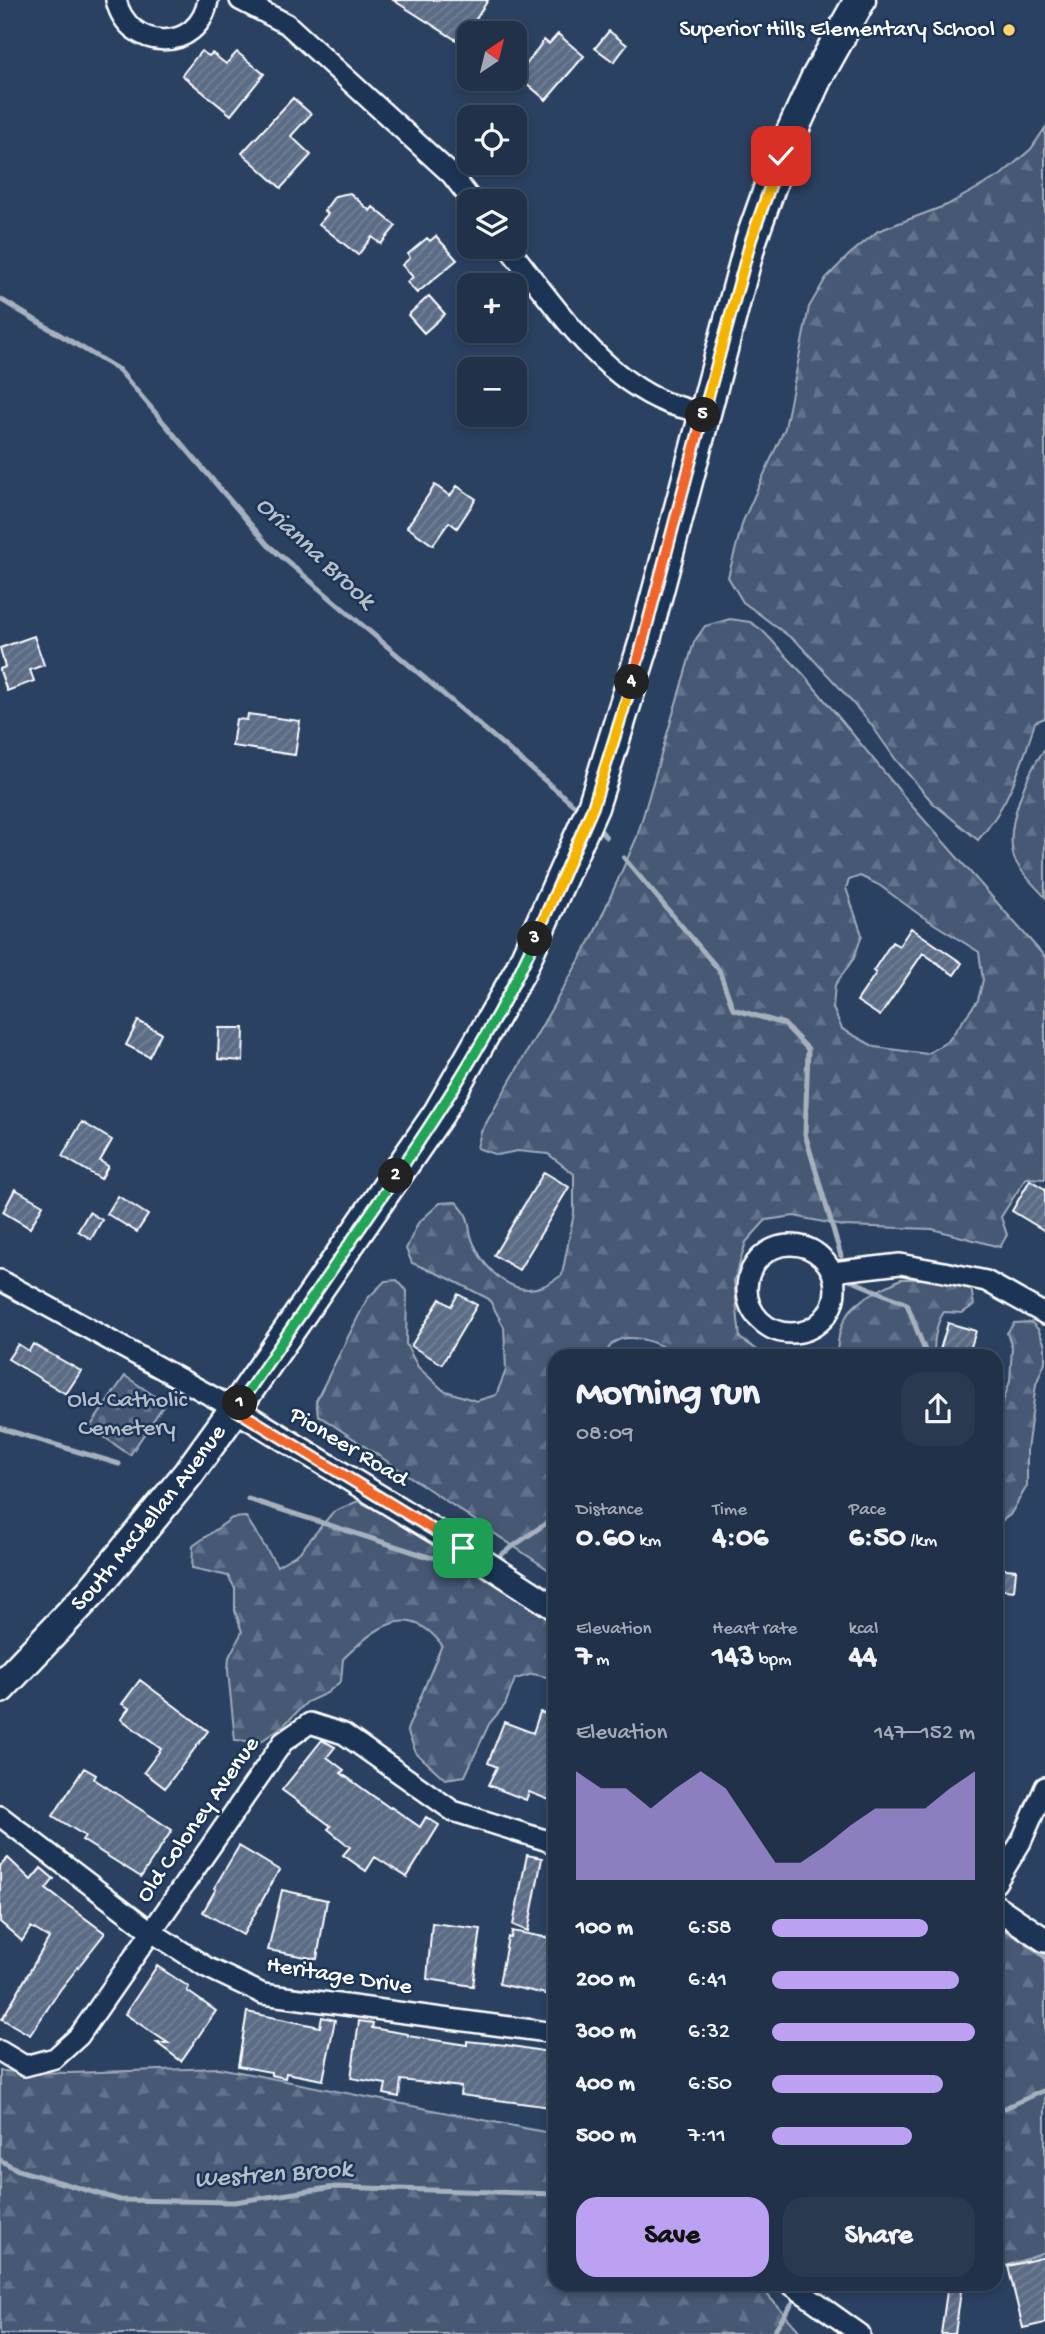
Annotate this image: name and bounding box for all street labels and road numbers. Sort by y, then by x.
street label: Pioneer Road [282,1401,414,1496]
street label: South McClellan Avenue [65,1419,233,1618]
street label: Old Coloney Avenue [131,1731,267,1909]
street label: Heritage Drive [264,1951,414,2003]

